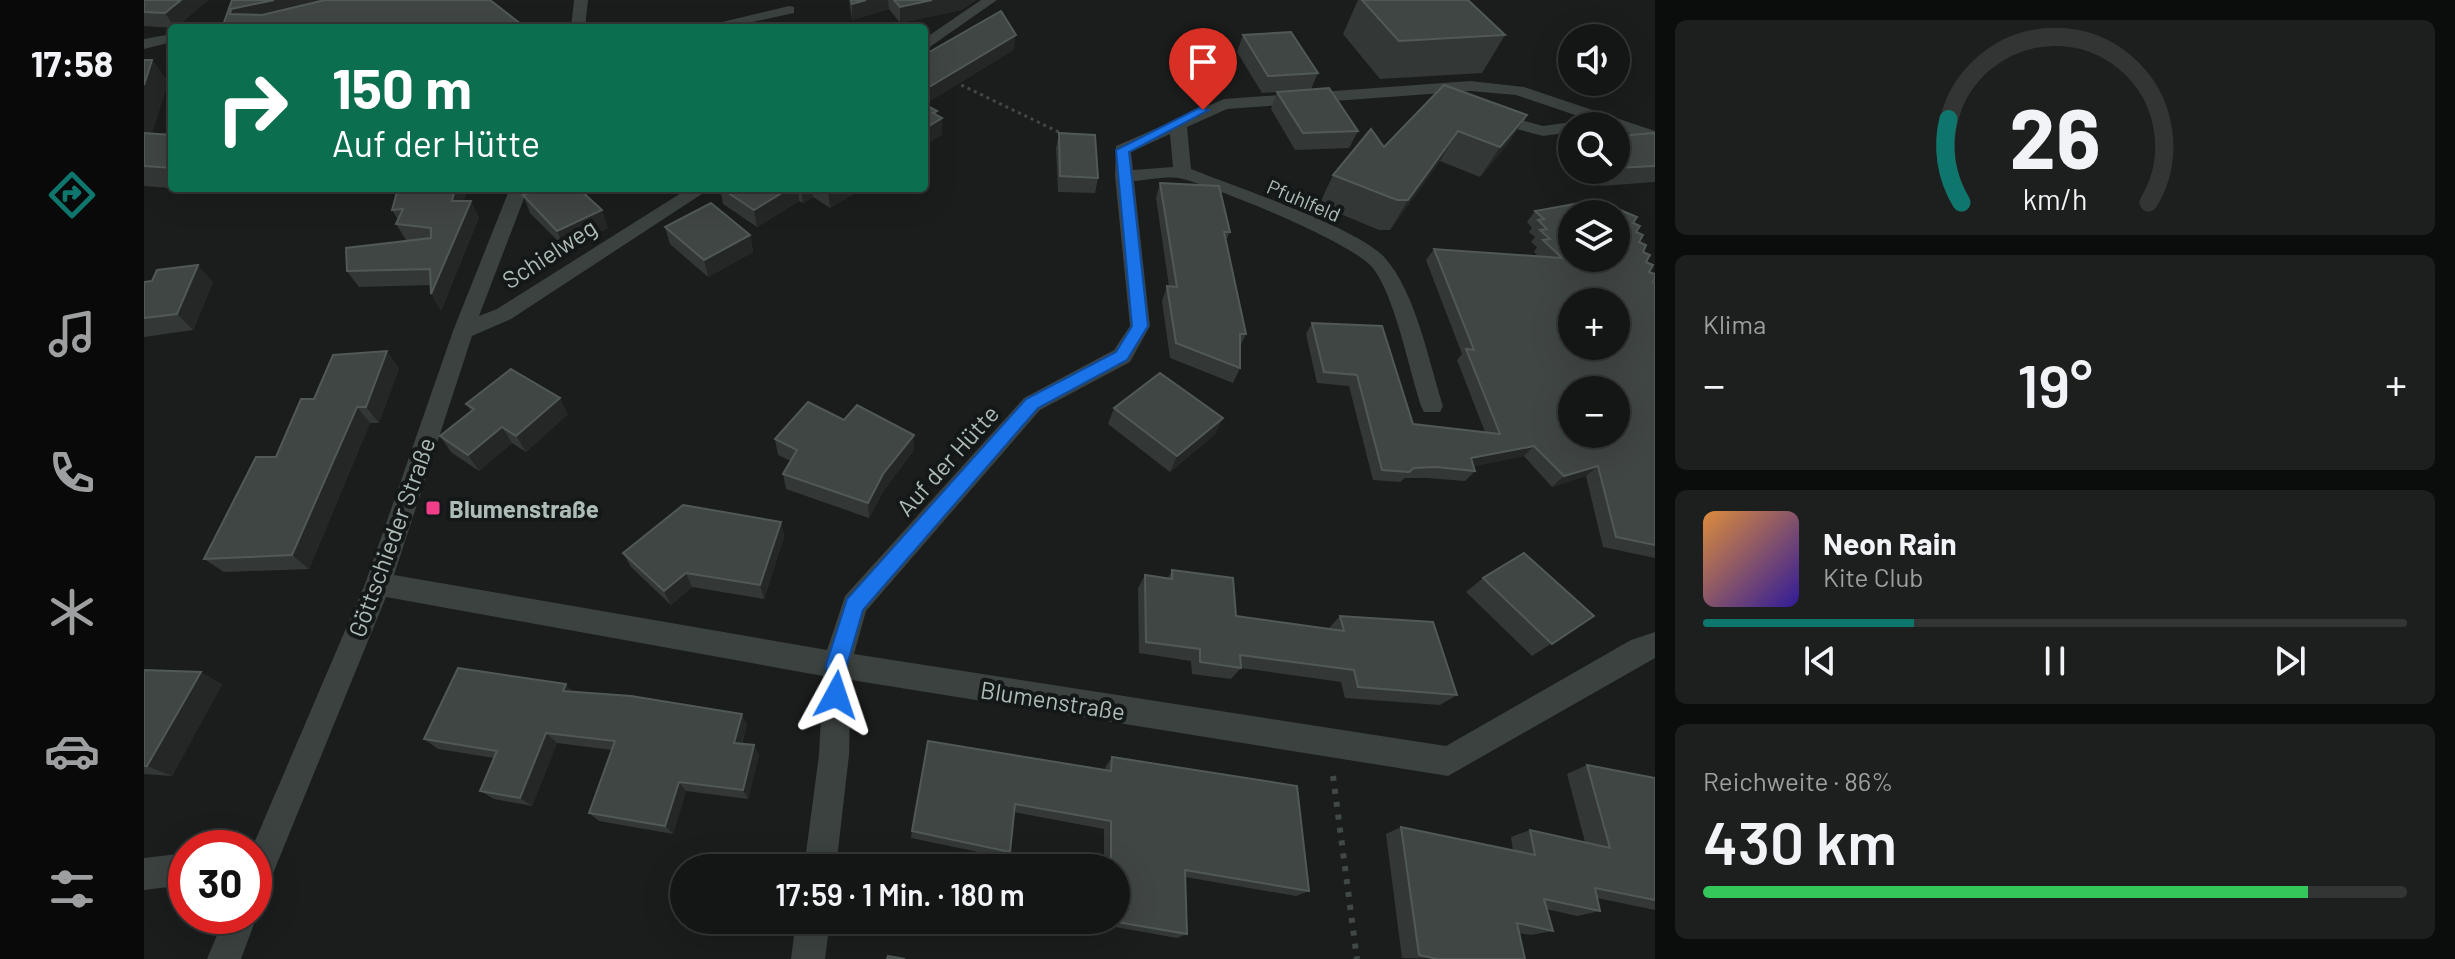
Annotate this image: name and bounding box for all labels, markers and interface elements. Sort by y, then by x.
map controls [1558,24,1630,448]
button: sound [1558,24,1630,96]
pin [1169,28,1237,110]
icon: arrive [1181,40,1225,84]
text: 17:58 [31,41,113,84]
text: 150 m [332,53,472,120]
icon: right [200,56,304,160]
text: 26 [2009,86,2101,186]
button: search [1558,112,1630,184]
text: Auf der Hütte [332,121,540,164]
icon: directions [44,167,100,223]
street label: Pfuhlfeld [1264,174,1344,226]
text: km/h [2023,182,2087,217]
button: layers [1558,200,1630,272]
street label: Schielweg [496,212,602,294]
button: + [1558,288,1630,360]
icon: music [44,306,100,362]
text: Klima [1703,308,1766,339]
text: 19° [2017,348,2093,420]
text: − [1703,357,1725,410]
text: + [2385,357,2407,410]
button: − [1558,376,1630,448]
street label: Auf der Hütte [890,399,1004,521]
street label: Göttschieder Straße [341,433,441,641]
icon: phone [44,445,100,501]
place label: Blumenstraße [449,494,599,523]
marker: Blumenstraße [424,499,442,517]
text: Neon Rain [1823,525,1957,561]
text: Kite Club [1823,561,1924,592]
icon: climate [44,584,100,640]
icon: previous [1798,639,1842,683]
icon: pause [2033,639,2077,683]
icon: next [2268,639,2312,683]
position arrow [794,653,878,737]
street label: Blumenstraße [979,674,1127,726]
icon: car [44,723,100,779]
text: Reichweite · 86% [1703,765,1893,796]
text: 430 km [1703,805,1897,877]
speed limit sign: 30 [168,830,272,934]
icon: filters [44,861,100,917]
text: 17:59 · 1 Min. · 180 m [775,876,1025,912]

